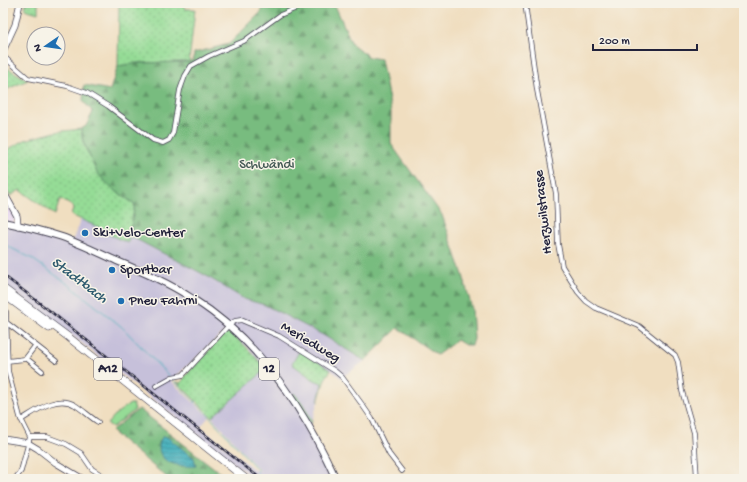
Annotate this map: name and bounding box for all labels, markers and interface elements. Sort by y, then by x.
north arrow [26,26,66,66]
scale bar [593,26,697,52]
text: 200 m [599,35,630,49]
text: N [32,43,45,53]
park label: Schwändi [239,157,295,174]
street label: Herzwilstrasse [531,168,557,255]
place label: Ski+Velo-Center [93,225,186,242]
marker: Ski+Velo-Center [80,228,90,238]
water label: Stadtbach [47,254,111,309]
place label: Sportbar [120,262,172,279]
marker: Sportbar [107,265,117,275]
place label: Pneu Fahrni [128,293,198,310]
marker: Pneu Fahrni [116,296,126,306]
street label: Meriedweg [277,319,343,367]
road number: A12 [94,358,122,380]
road number: 12 [259,358,279,380]

